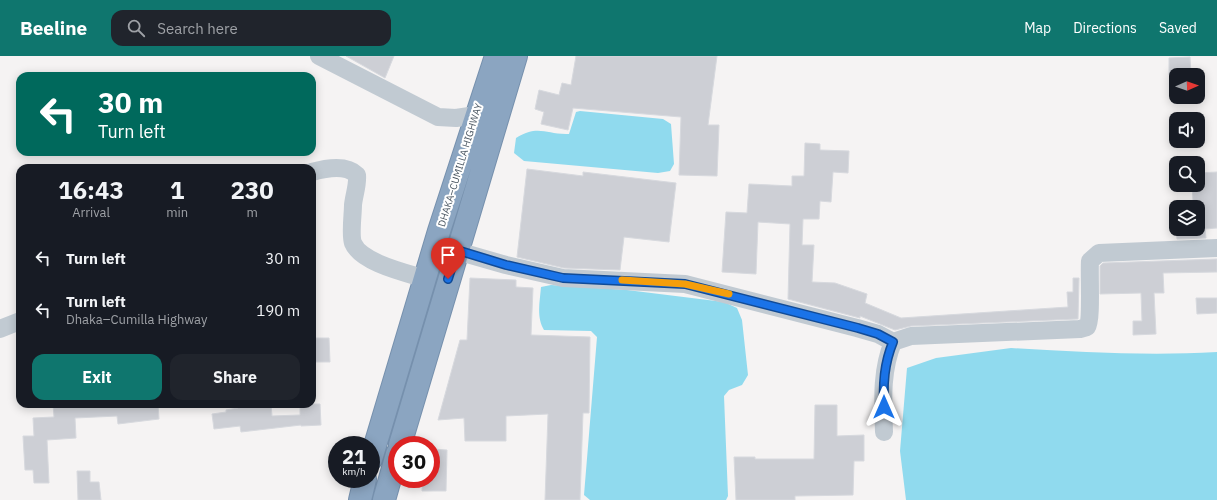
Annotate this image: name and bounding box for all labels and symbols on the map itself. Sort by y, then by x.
north arrow [1169,68,1205,104]
street label: DHAKA–CUMILLA HIGHWAY [435,102,485,228]
pin [431,238,465,279]
position arrow [863,386,905,428]
speed limit sign: 30 [388,436,440,488]

